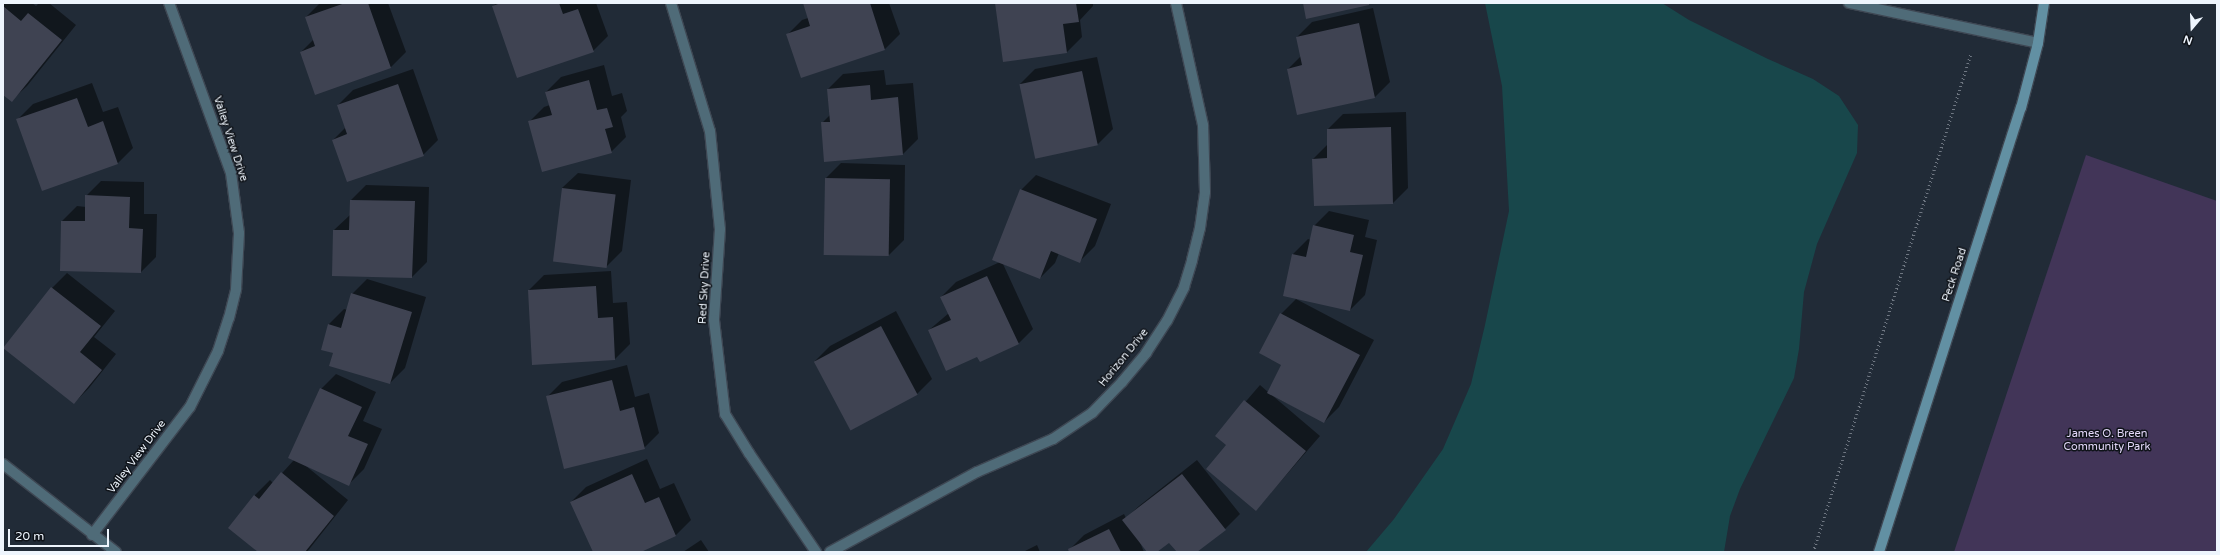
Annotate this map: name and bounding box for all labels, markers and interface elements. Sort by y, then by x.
north arrow [2172,8,2212,48]
text: N [2182,32,2194,47]
street label: Valley View Drive [210,95,250,183]
street label: Peck Road [1940,246,1970,304]
street label: Red Sky Drive [697,252,713,324]
street label: Horizon Drive [1097,326,1151,390]
street label: Valley View Drive [105,418,169,496]
park label: James O. Breen Community Park [2064,428,2150,454]
scale bar [10,521,111,547]
text: 20 m [15,529,44,543]

